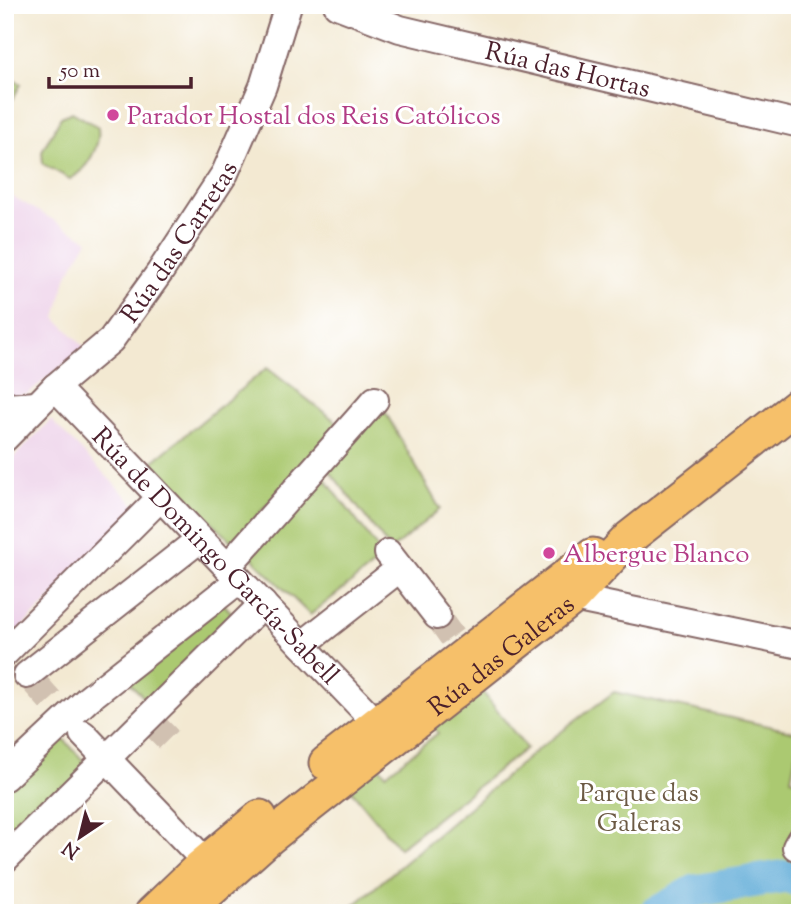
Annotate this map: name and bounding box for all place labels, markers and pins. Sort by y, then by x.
place label: Parador Hostal dos Reis Católicos [127,99,501,136]
marker: Parador Hostal dos Reis Católicos [105,107,121,123]
place label: Albergue Blanco [563,537,750,574]
marker: Albergue Blanco [541,545,557,561]

